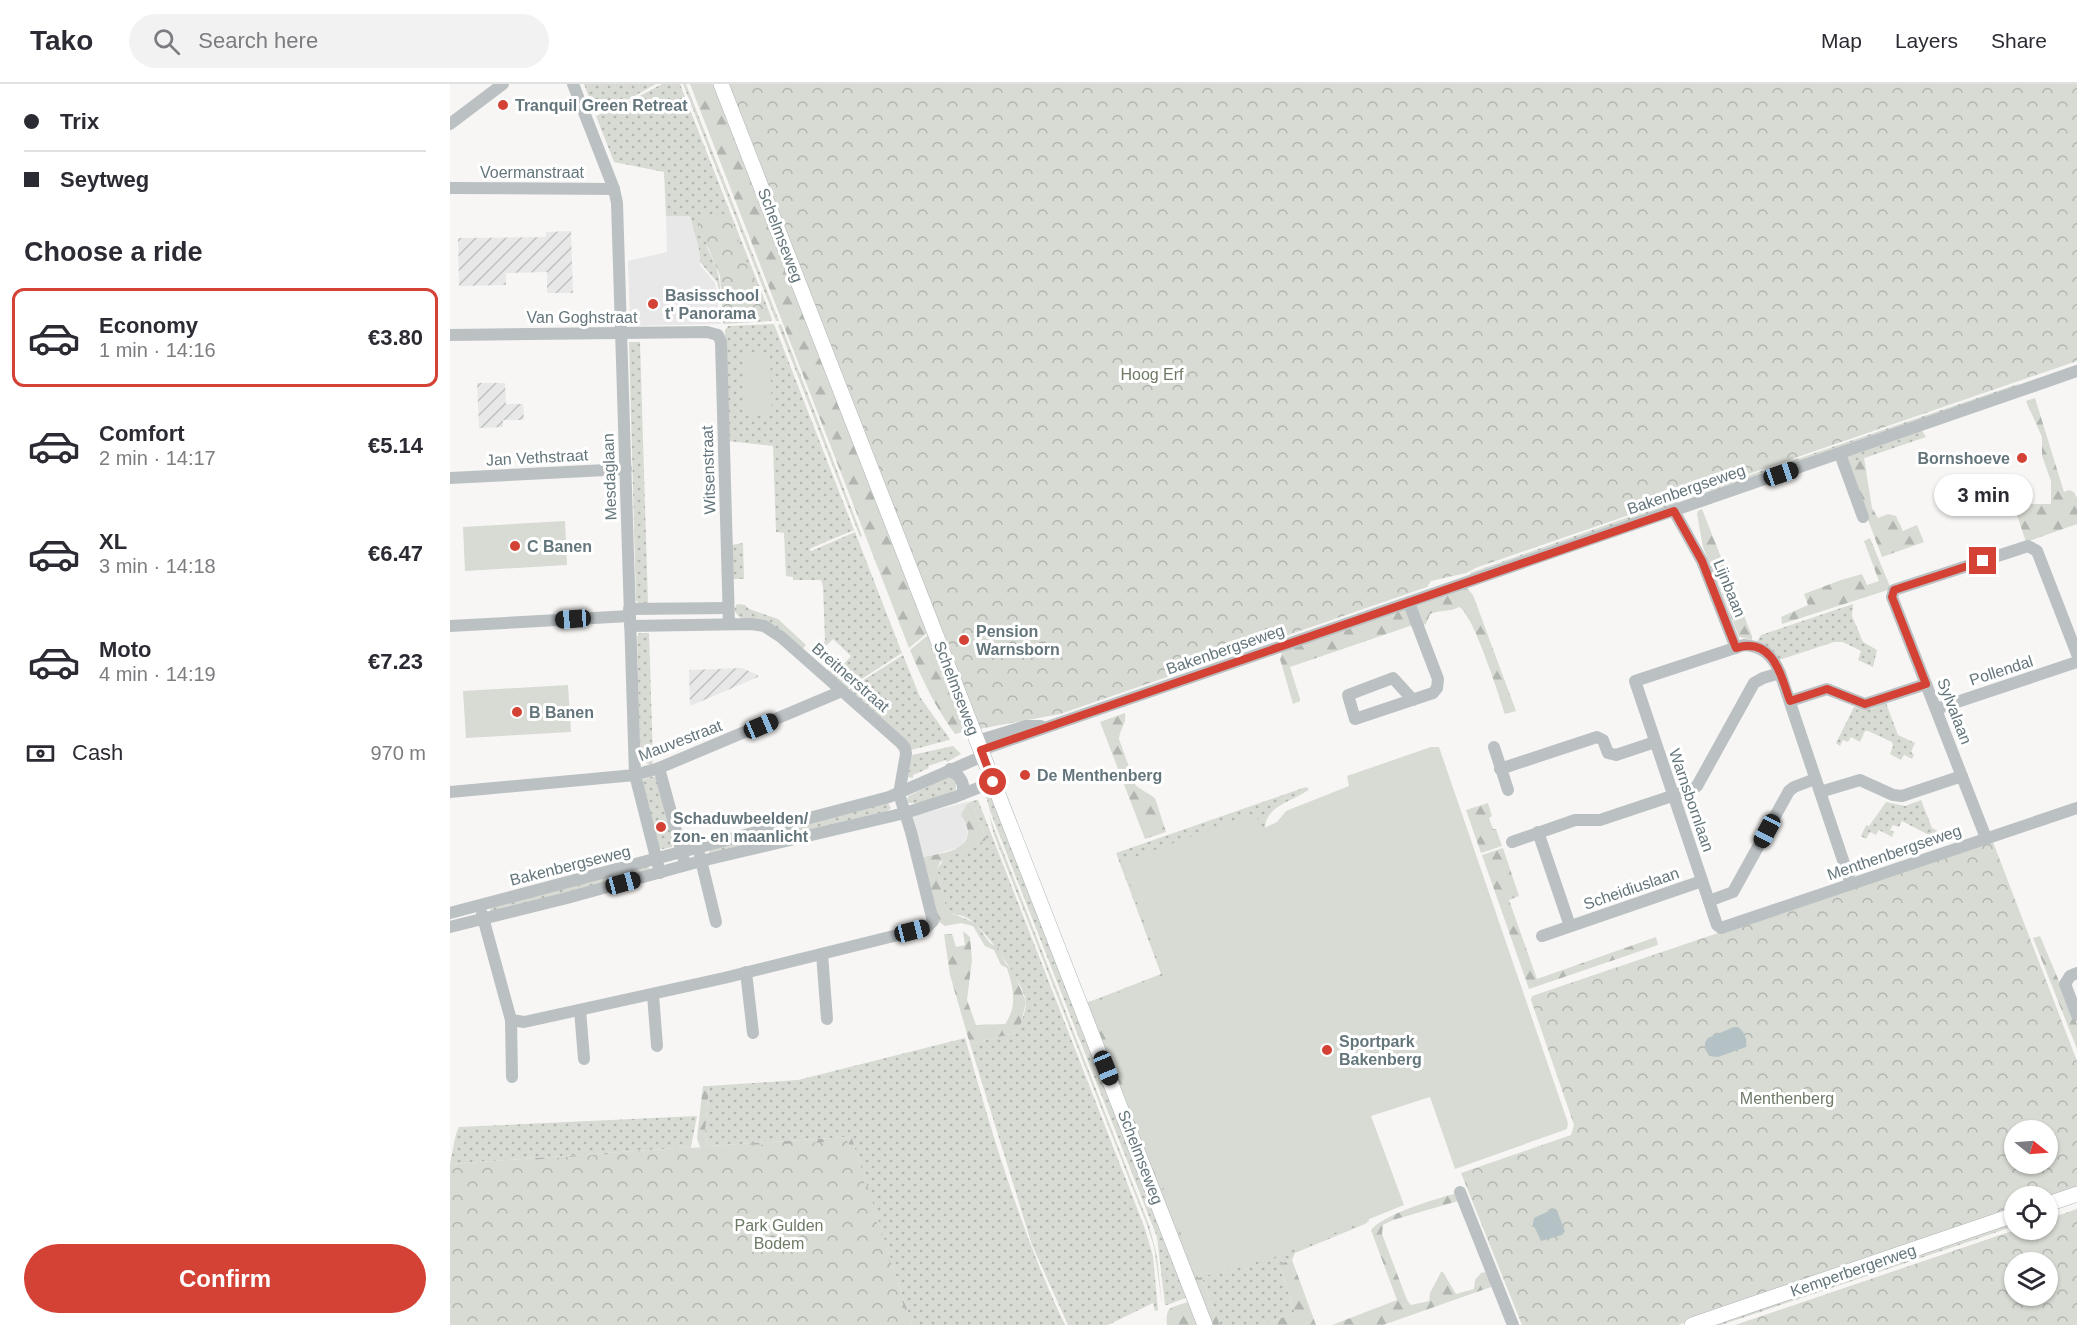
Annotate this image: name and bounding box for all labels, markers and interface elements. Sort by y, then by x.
search box [129,14,549,68]
text: Tako [30,25,93,56]
icon: search [150,25,183,58]
text: Search here [198,28,318,53]
text: Map [1821,29,1862,52]
text: Layers [1895,29,1958,52]
text: Share [1991,29,2047,52]
place label: Tranquil Green Retreat [515,97,688,114]
marker: Tranquil Green Retreat [496,98,510,112]
text: Trix [60,109,99,134]
street label: Voermanstraat [480,164,585,181]
text: Seytweg [60,167,149,192]
street label: Schelmseweg [755,186,806,285]
text: Choose a ride [24,237,203,267]
place label: Basisschool t' Panorama [665,287,759,322]
marker: Basisschool t' Panorama [646,297,660,311]
street label: Van Goghstraat [527,309,638,326]
icon: car [27,311,81,365]
text: Economy [99,313,198,338]
text: €3.80 [368,325,423,350]
text: 1 min · 14:16 [99,339,216,361]
park label: Hoog Erf [1120,366,1184,383]
icon: car [27,419,81,473]
text: Comfort [99,421,185,446]
street label: Witsenstraat [698,425,719,515]
text: €5.14 [368,433,423,458]
street label: Mesdaglaan [599,433,620,521]
street label: Jan Vethstraat [486,446,589,469]
text: 2 min · 14:17 [99,447,216,469]
place label: Bornshoeve [1918,450,2010,467]
marker: Bornshoeve [2015,451,2029,465]
car [1761,460,1801,488]
street label: Bakenbergseweg [1625,461,1747,518]
callout: 3 min [1934,474,2032,516]
text: 3 min [1957,484,2010,506]
icon: car [27,527,81,581]
text: XL [99,529,127,554]
place label: C Banen [527,538,592,555]
marker: C Banen [508,539,522,553]
text: €6.47 [368,541,423,566]
route end [1969,547,1996,574]
text: 3 min · 14:18 [99,555,216,577]
street label: Lijnbaan [1710,557,1749,619]
car [554,609,592,629]
street label: Bakenbergseweg [1164,621,1286,678]
place label: Pension Warnsborn [976,623,1060,658]
marker: Pension Warnsborn [957,633,971,647]
icon: car [27,635,81,689]
text: Moto [99,637,152,662]
street label: Breitnerstraat [809,639,893,716]
street label: Schelmseweg [931,639,982,738]
text: €7.23 [368,649,423,674]
street label: Pollendal [1967,652,2035,689]
text: 4 min · 14:19 [99,663,216,685]
street label: Sylvalaan [1934,676,1975,747]
place label: B Banen [529,704,594,721]
marker: B Banen [510,705,524,719]
car [741,711,781,741]
street label: Mauvestraat [636,717,725,764]
icon: cash [24,737,57,770]
text: Cash [72,740,123,765]
text: 970 m [370,742,426,764]
street label: Warnsbornlaan [1666,746,1717,854]
place label: De Menthenberg [1037,767,1162,784]
route start [979,768,1006,795]
marker: De Menthenberg [1018,768,1032,782]
place label: Schaduwbeelden/ zon- en maanlicht [673,810,809,845]
car [1751,811,1783,851]
marker: Schaduwbeelden/ zon- en maanlicht [654,820,668,834]
street label: Menthenbergseweg [1825,822,1963,883]
street label: Bakenbergseweg [508,842,632,889]
street label: Scheidiuslaan [1581,864,1681,913]
car [603,870,643,896]
car [892,918,932,944]
place label: Sportpark Bakenberg [1339,1033,1422,1068]
marker: Sportpark Bakenberg [1320,1043,1334,1057]
car [1091,1048,1121,1088]
park label: Menthenberg [1740,1090,1834,1107]
street label: Schelmseweg [1115,1108,1166,1207]
north arrow [2004,1120,2058,1174]
map controls [2004,1120,2058,1306]
button: locate [2004,1186,2058,1240]
park label: Park Gulden Bodem [735,1217,823,1252]
street label: Kemperbergerweg [1788,1241,1918,1300]
button: Confirm [24,1244,426,1313]
button: layers [2004,1252,2058,1306]

